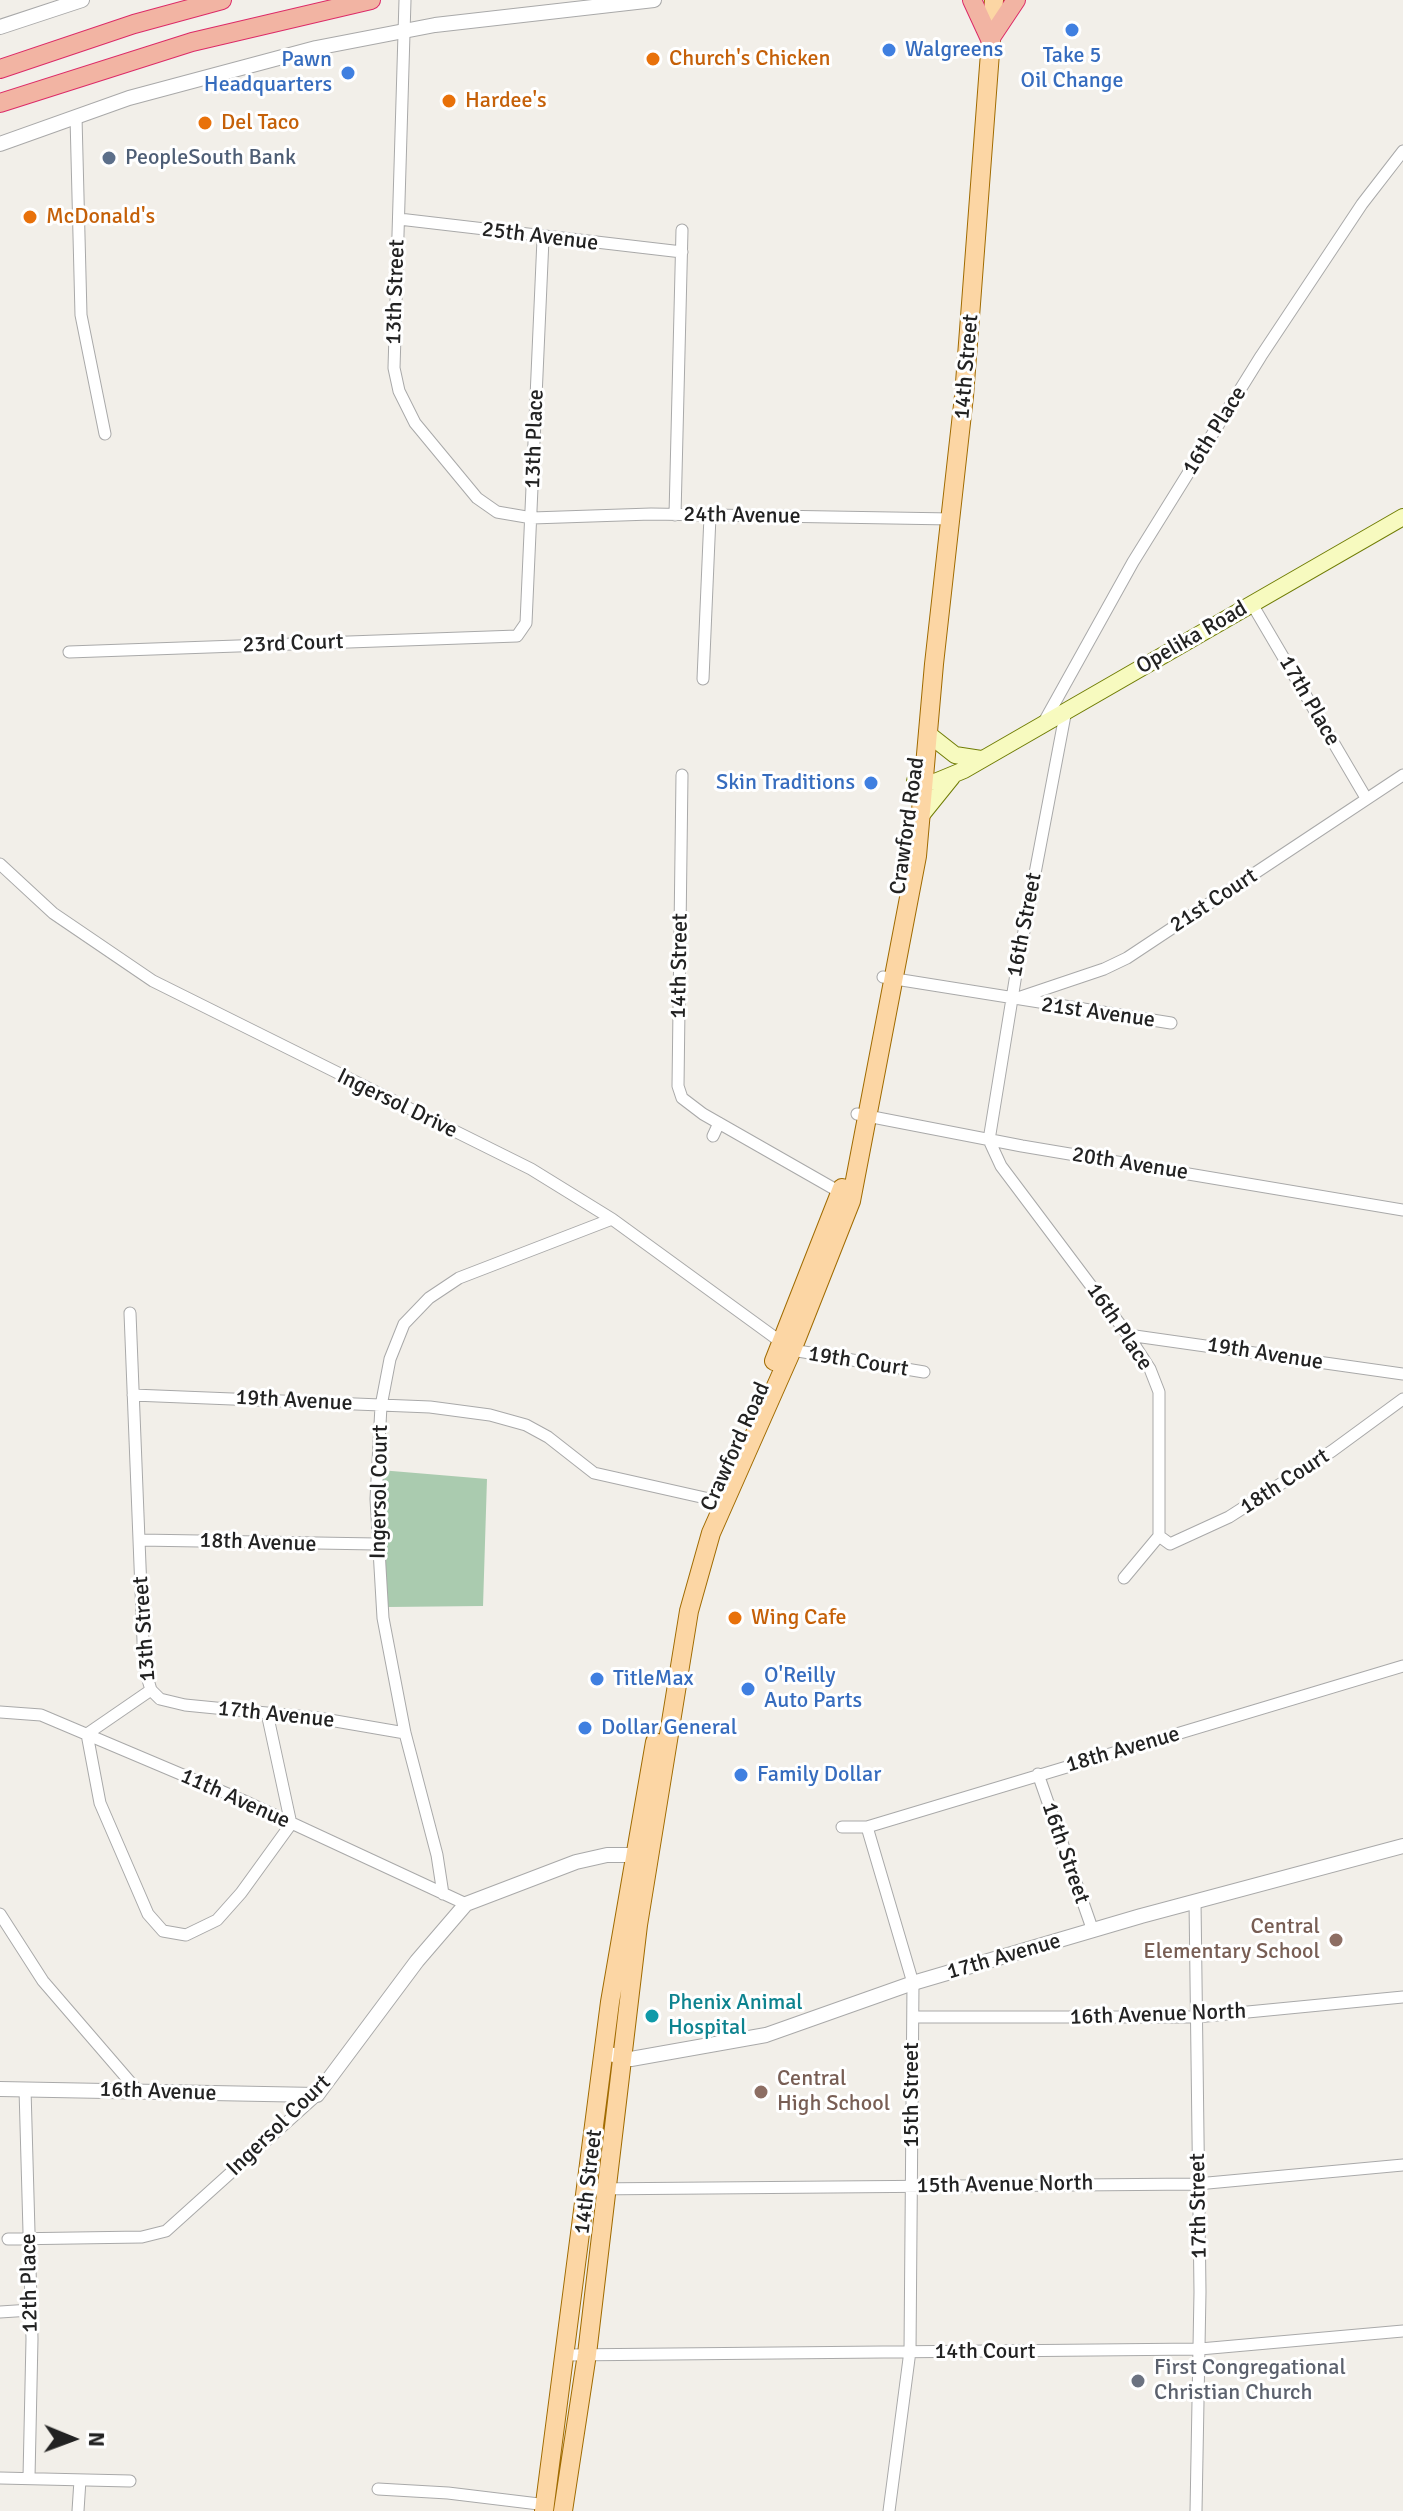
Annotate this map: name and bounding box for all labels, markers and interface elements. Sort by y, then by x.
marker: Take 5 Oil Change [1063,21,1081,39]
place label: Walgreens [905,37,1003,63]
marker: Walgreens [880,41,898,59]
place label: Take 5 Oil Change [1021,43,1123,94]
place label: Church's Chicken [669,46,831,72]
place label: Pawn Headquarters [204,47,332,98]
marker: Church's Chicken [644,50,662,68]
marker: Pawn Headquarters [339,64,357,82]
place label: Hardee's [465,88,547,114]
marker: Hardee's [440,92,458,110]
place label: Del Taco [221,110,300,136]
marker: Del Taco [196,114,214,132]
place label: PeopleSouth Bank [125,145,296,171]
marker: PeopleSouth Bank [100,149,118,167]
place label: McDonald's [46,204,155,230]
marker: McDonald's [21,208,39,226]
street label: 25th Avenue [480,217,600,257]
street label: 13th Street [381,239,411,345]
street label: 14th Street [949,313,985,421]
street label: 16th Place [1177,382,1253,480]
street label: 13th Place [520,389,550,489]
street label: 24th Avenue [683,502,801,530]
street label: Opelika Road [1132,596,1252,680]
street label: 23rd Court [242,629,344,659]
street label: 17th Place [1273,651,1345,751]
street label: Crawford Road [885,756,931,896]
place label: Skin Traditions [716,770,855,796]
marker: Skin Traditions [862,774,880,792]
street label: 21st Court [1165,863,1263,939]
street label: 16th Street [1002,871,1048,979]
street label: 14th Street [666,913,694,1019]
street label: 21st Avenue [1039,992,1157,1034]
street label: Ingersol Drive [332,1063,462,1145]
street label: 20th Avenue [1070,1142,1190,1186]
street label: 16th Place [1080,1278,1158,1376]
street label: 19th Avenue [1205,1332,1325,1376]
street label: 19th Court [806,1341,910,1383]
street label: Crawford Road [696,1378,776,1516]
street label: 19th Avenue [235,1385,353,1417]
street label: Ingersol Court [366,1425,394,1559]
street label: 18th Court [1235,1443,1335,1521]
street label: 18th Avenue [199,1528,317,1558]
street label: 13th Street [128,1575,162,1683]
place label: Wing Cafe [751,1605,847,1631]
marker: Wing Cafe [726,1609,744,1627]
place label: O'Reilly Auto Parts [764,1663,862,1714]
place label: TitleMax [613,1666,694,1692]
marker: TitleMax [588,1670,606,1688]
marker: O'Reilly Auto Parts [739,1680,757,1698]
street label: 17th Avenue [216,1696,336,1734]
place label: Dollar General [601,1715,737,1741]
marker: Dollar General [576,1719,594,1737]
street label: 18th Avenue [1063,1721,1183,1779]
place label: Family Dollar [757,1762,881,1788]
street label: 11th Avenue [176,1763,294,1835]
marker: Family Dollar [732,1766,750,1784]
street label: 16th Street [1035,1799,1095,1907]
place label: Central Elementary School [1143,1914,1320,1966]
street label: 17th Avenue [944,1928,1064,1986]
marker: Central Elementary School [1327,1931,1345,1949]
place label: Phenix Animal Hospital [668,1990,803,2042]
street label: 16th Avenue North [1069,1999,1247,2031]
marker: Phenix Animal Hospital [643,2007,661,2025]
street label: 15th Street [899,2042,925,2148]
place label: Central High School [777,2066,890,2118]
street label: Ingersol Court [221,2070,337,2182]
street label: 16th Avenue [99,2077,217,2107]
marker: Central High School [752,2083,770,2101]
street label: 14th Street [569,2128,609,2236]
street label: 17th Street [1185,2153,1213,2259]
street label: 15th Avenue North [917,2170,1093,2200]
street label: 12th Place [16,2233,44,2333]
street label: 14th Court [934,2339,1036,2365]
place label: First Congregational Christian Church [1154,2355,1346,2406]
marker: First Congregational Christian Church [1129,2372,1147,2390]
north arrow [32,2399,112,2479]
text: N [83,2432,110,2447]

